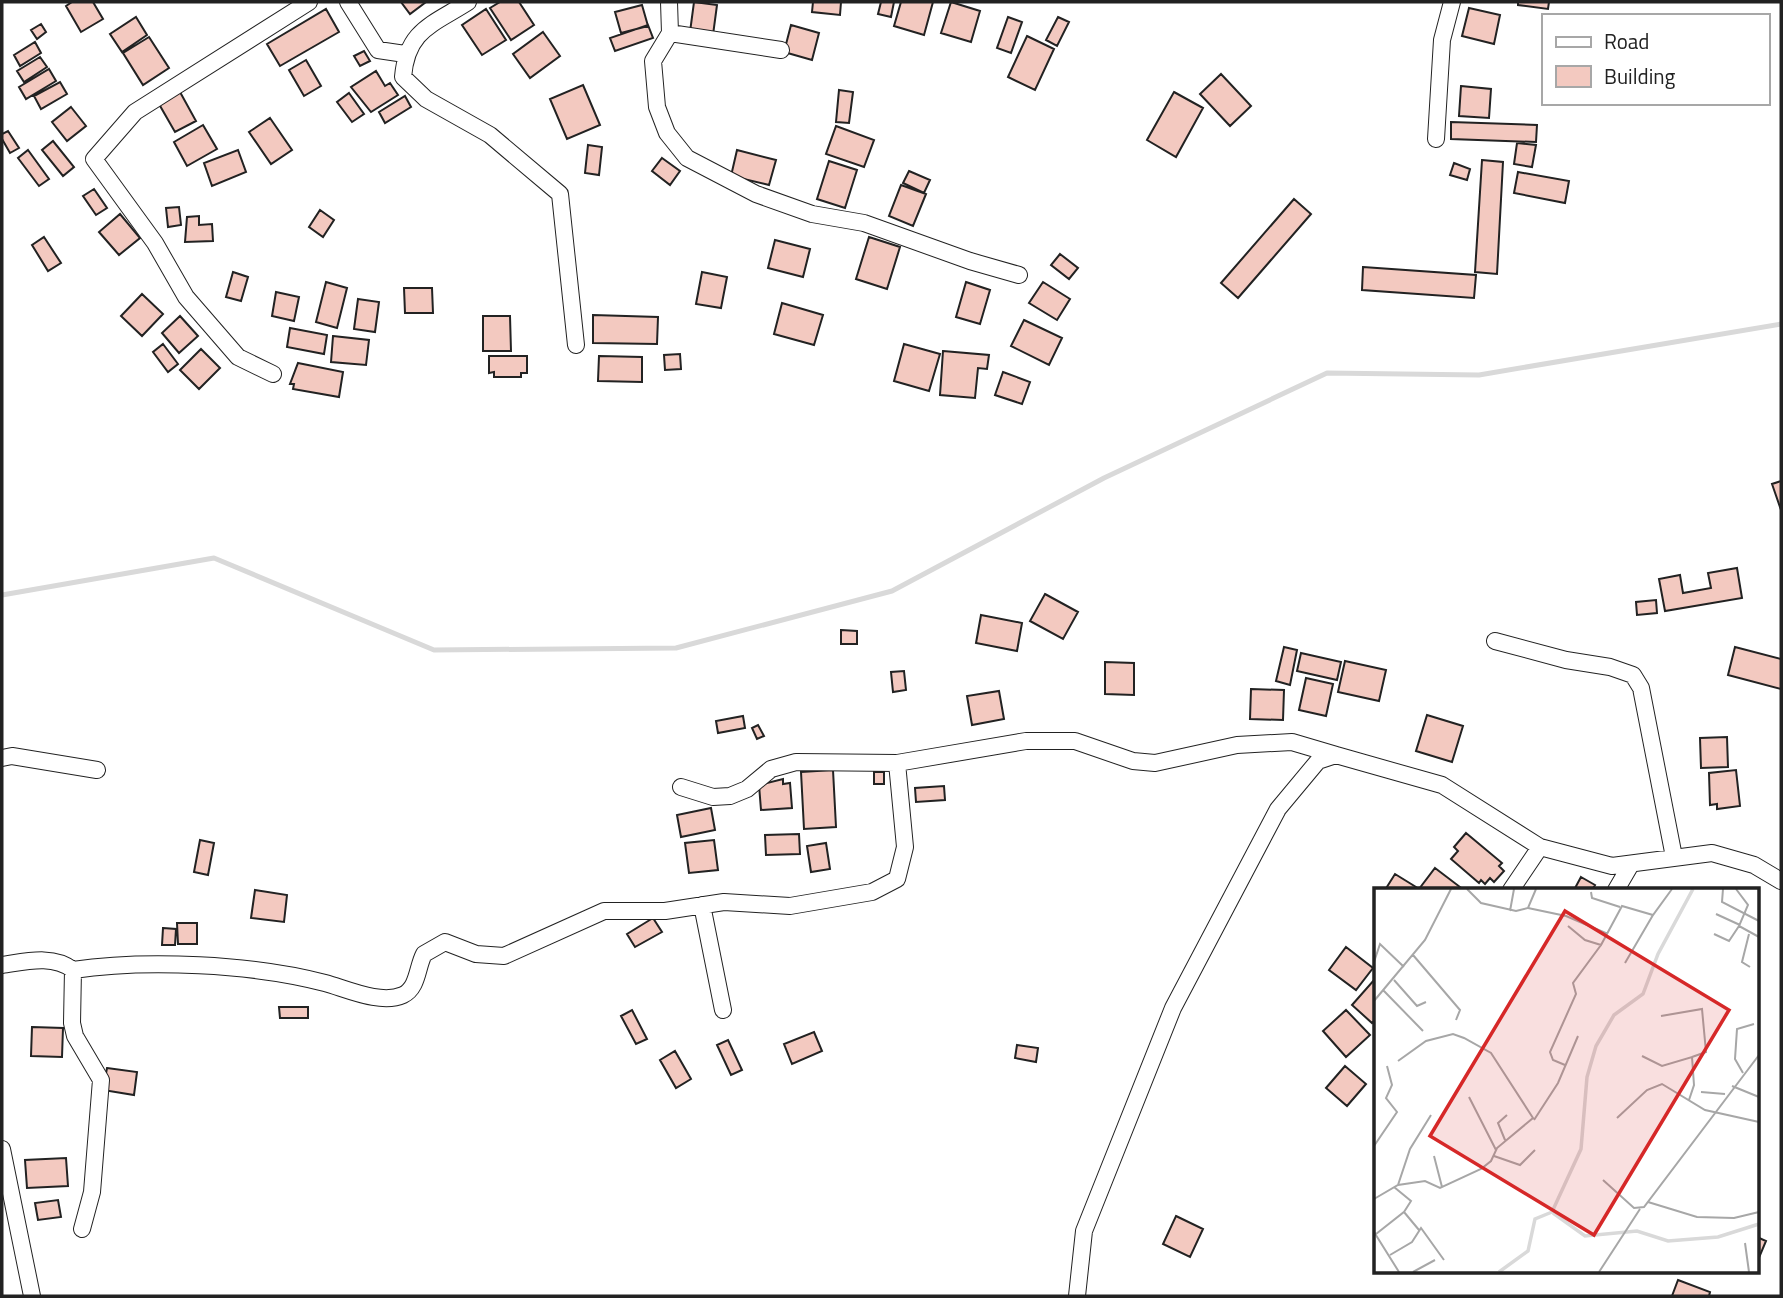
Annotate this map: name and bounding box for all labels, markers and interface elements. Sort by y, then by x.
legend [1542,14,1769,105]
text: Road [1604,25,1649,57]
text: Building [1604,60,1676,92]
inset map [1374,888,1758,1274]

